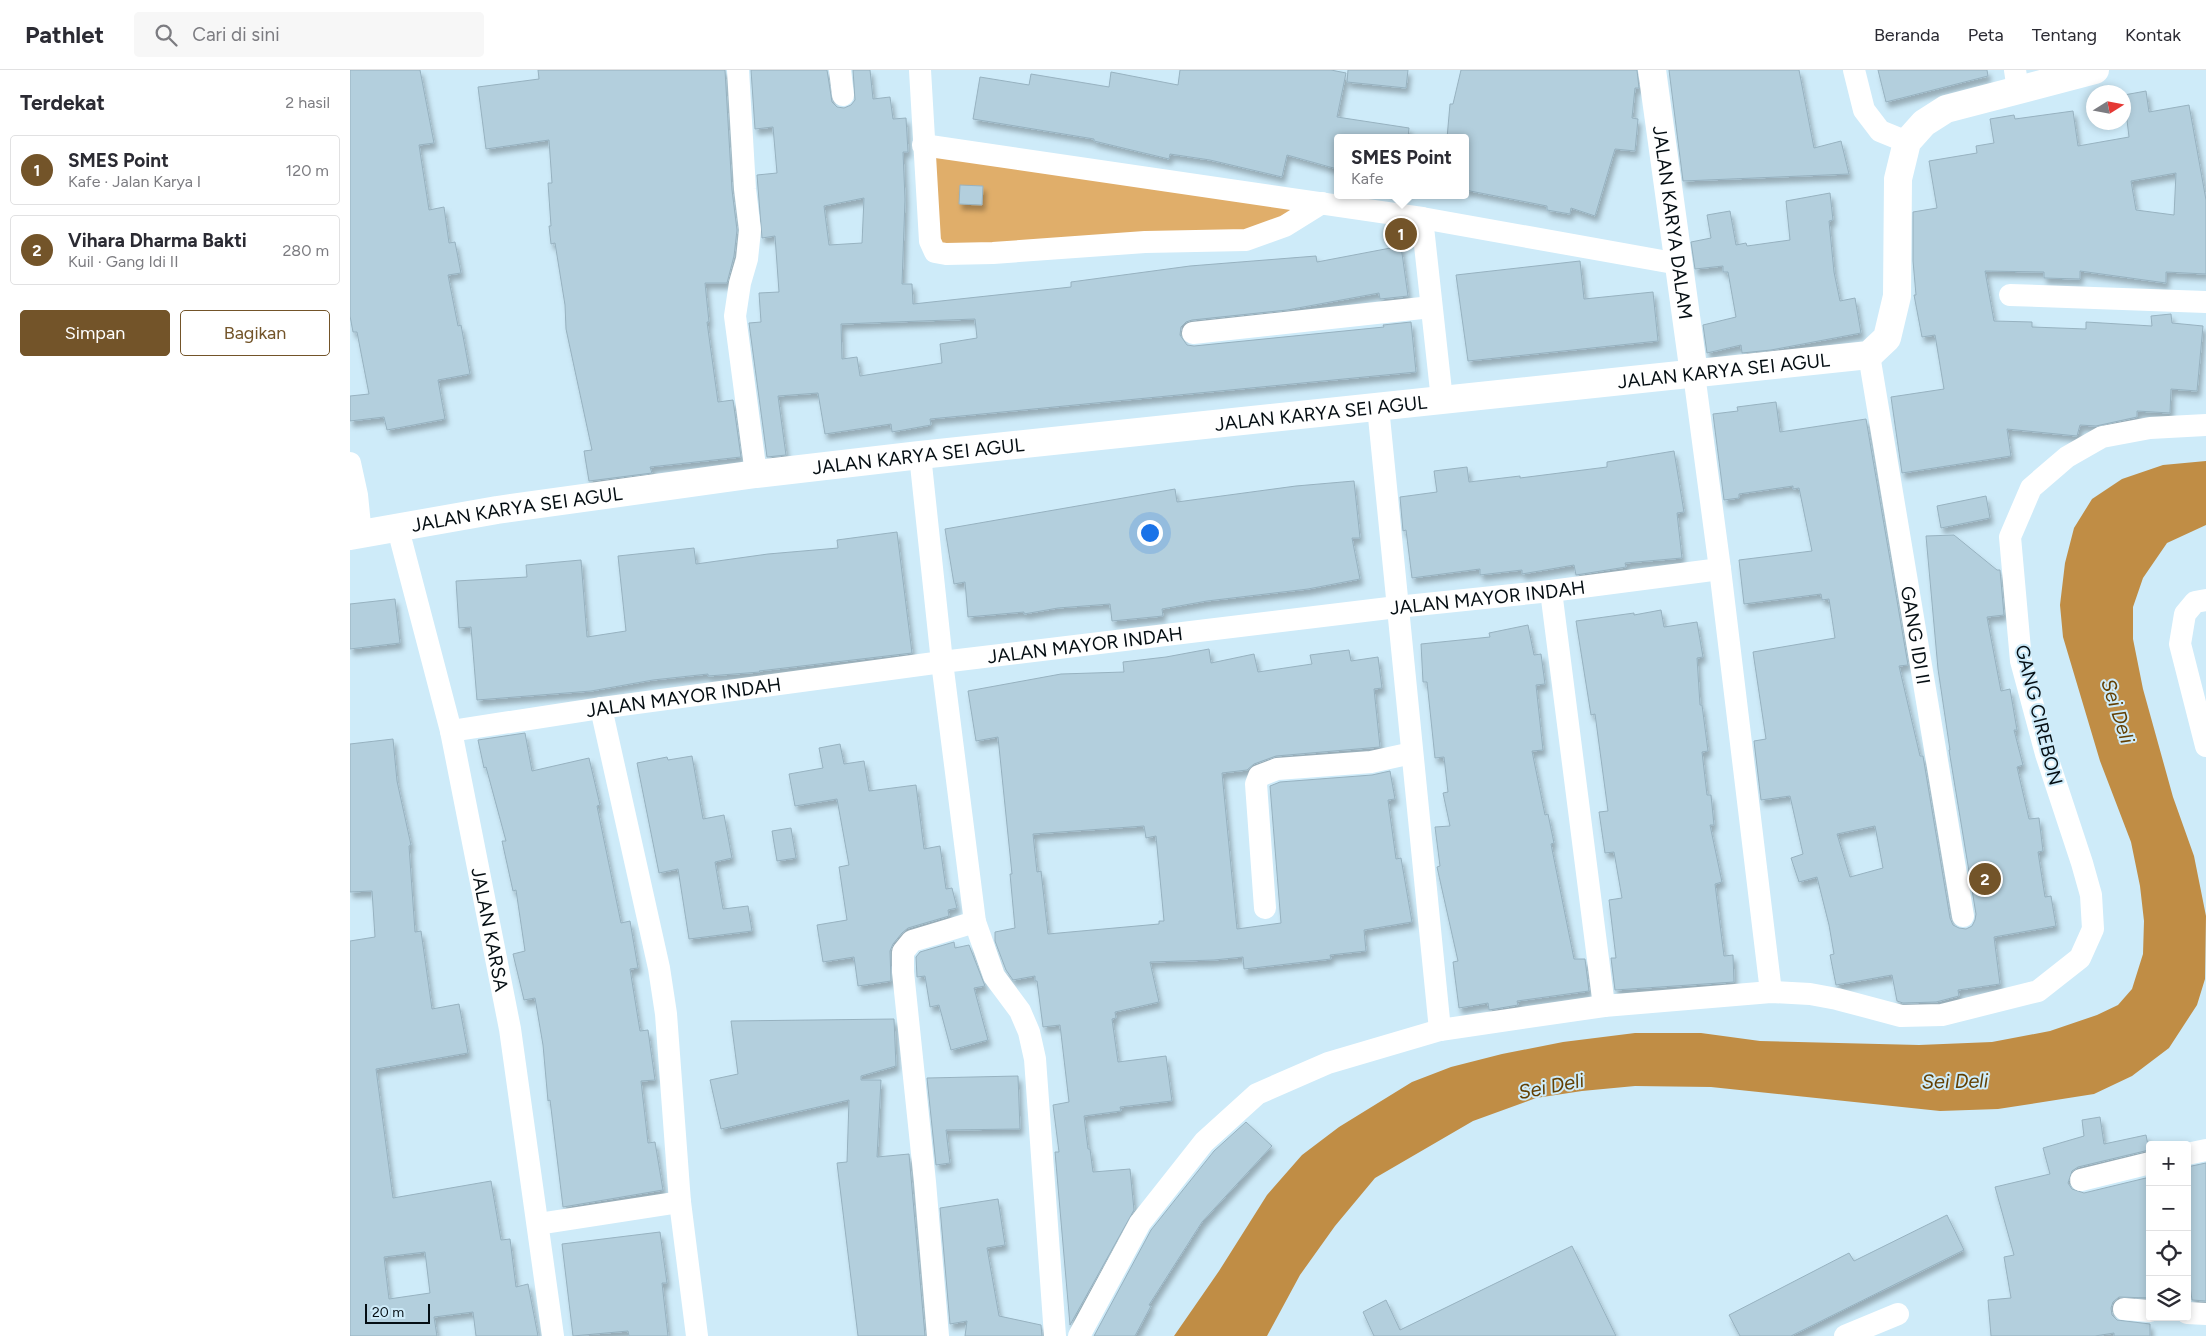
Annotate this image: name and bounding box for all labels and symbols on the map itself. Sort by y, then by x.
north arrow [2086,85,2131,130]
street label: JALAN KARYA DALAM [1648,124,1698,321]
pin: 1 [1385,215,1417,253]
street label: JALAN KARYA SEI AGUL [1616,348,1831,393]
street label: JALAN KARYA SEI AGUL [1214,390,1428,435]
street label: JALAN KARYA SEI AGUL [811,433,1025,479]
street label: JALAN KARYA SEI AGUL [409,481,624,536]
your location [1137,520,1163,546]
street label: JALAN MAYOR INDAH [1388,575,1587,619]
street label: GANG IDI II [1896,584,1935,686]
street label: JALAN MAYOR INDAH [986,621,1184,668]
street label: GANG CIREBON [2010,642,2068,788]
street label: JALAN MAYOR INDAH [584,672,782,722]
water label: Sei Deli [2096,676,2140,747]
pin: 2 [1969,860,2001,898]
street label: JALAN KARSA [467,865,514,993]
water label: Sei Deli [1516,1068,1586,1104]
water label: Sei Deli [1921,1068,1989,1094]
scale bar [365,1301,430,1324]

